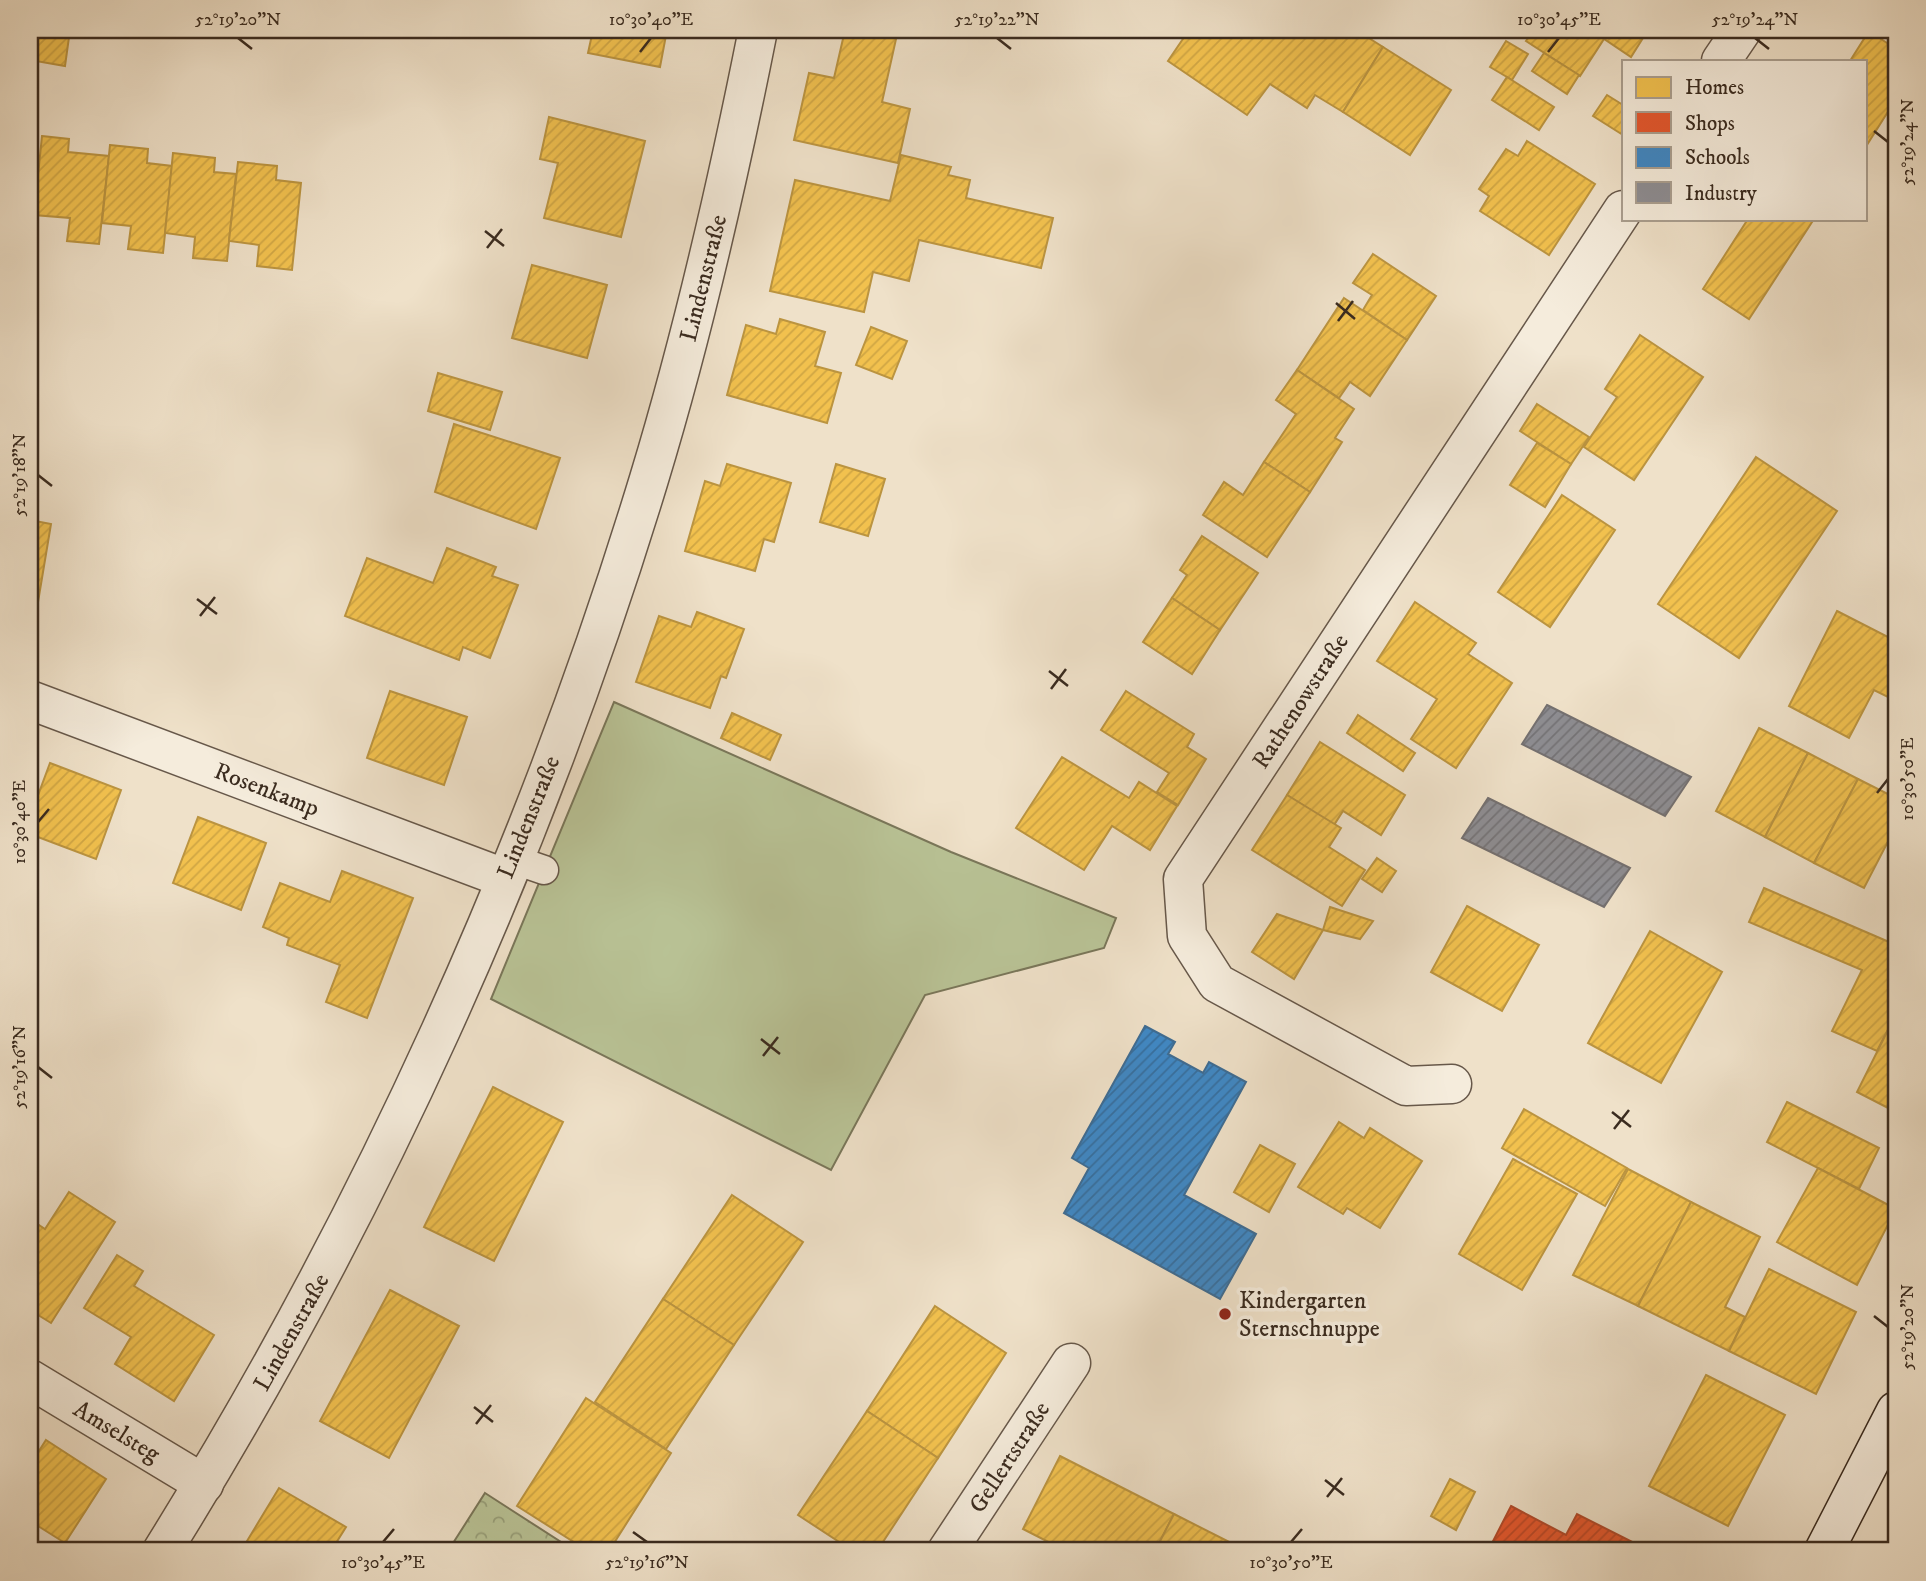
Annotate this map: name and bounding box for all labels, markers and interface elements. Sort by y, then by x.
text: 52°19'20"N [195,9,281,31]
text: 10°30'40"E [609,9,694,31]
text: 52°19'22"N [954,9,1040,31]
text: 10°30'45"E [1517,9,1601,31]
text: 52°19'24"N [1712,9,1799,31]
legend [1622,60,1867,220]
text: Homes [1685,75,1744,101]
text: 52°19'24"N [1897,98,1919,185]
text: Shops [1685,111,1735,137]
text: Schools [1685,145,1750,171]
text: Industry [1685,181,1758,207]
street label: Lindenstraße [674,212,734,345]
text: 52°19'18"N [9,433,31,517]
street label: Rathenowstraße [1246,628,1356,775]
text: 10°30'50"E [1897,737,1919,821]
street label: Lindenstraße [491,752,567,883]
street label: Rosenkamp [210,756,323,824]
text: 10°30'40"E [9,779,31,864]
text: 52°19'16"N [9,1025,31,1109]
street label: Lindenstraße [247,1268,336,1396]
text: 52°19'20"N [1897,1284,1919,1370]
place label: Kindergarten Sternschnuppe [1239,1286,1380,1344]
marker: Kindergarten Sternschnuppe [1217,1306,1233,1322]
street label: Amselsteg [68,1394,166,1470]
street label: Gellertstraße [963,1396,1057,1519]
text: 10°30'45"E [341,1552,425,1574]
text: 52°19'16"N [605,1552,689,1574]
text: 10°30'50"E [1249,1552,1333,1574]

